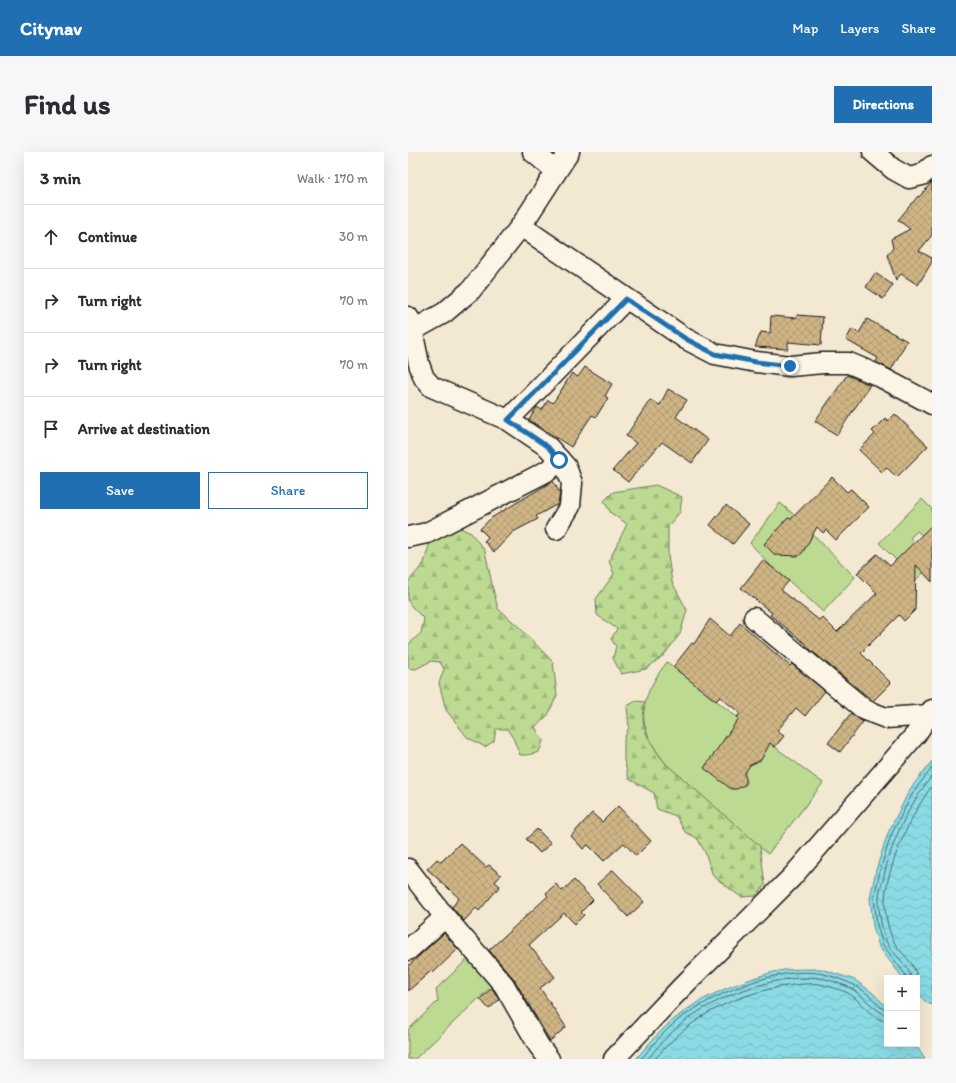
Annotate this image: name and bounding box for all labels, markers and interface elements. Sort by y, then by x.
text: Citynav [20,17,82,40]
text: Map [793,20,818,37]
text: Layers [840,20,879,37]
text: Share [901,20,936,37]
button: Directions [834,86,932,123]
text: Find us [24,87,111,121]
text: 3 min [40,168,81,188]
text: Walk · 170 m [297,171,368,186]
icon: ahead [40,226,62,248]
text: Continue [78,228,137,246]
text: 30 m [339,229,368,244]
icon: right [40,290,62,312]
text: Turn right [78,292,142,310]
text: 70 m [340,293,368,308]
icon: right [40,354,62,376]
text: Turn right [78,356,142,374]
text: 70 m [340,357,368,372]
route end [781,357,799,375]
icon: arrive [40,418,62,440]
text: Arrive at destination [78,420,210,438]
route start [550,451,568,469]
button: Save [40,472,200,509]
button: Share [208,472,368,509]
map controls [884,975,920,1047]
button: + [884,975,920,1011]
button: − [884,1011,920,1047]

